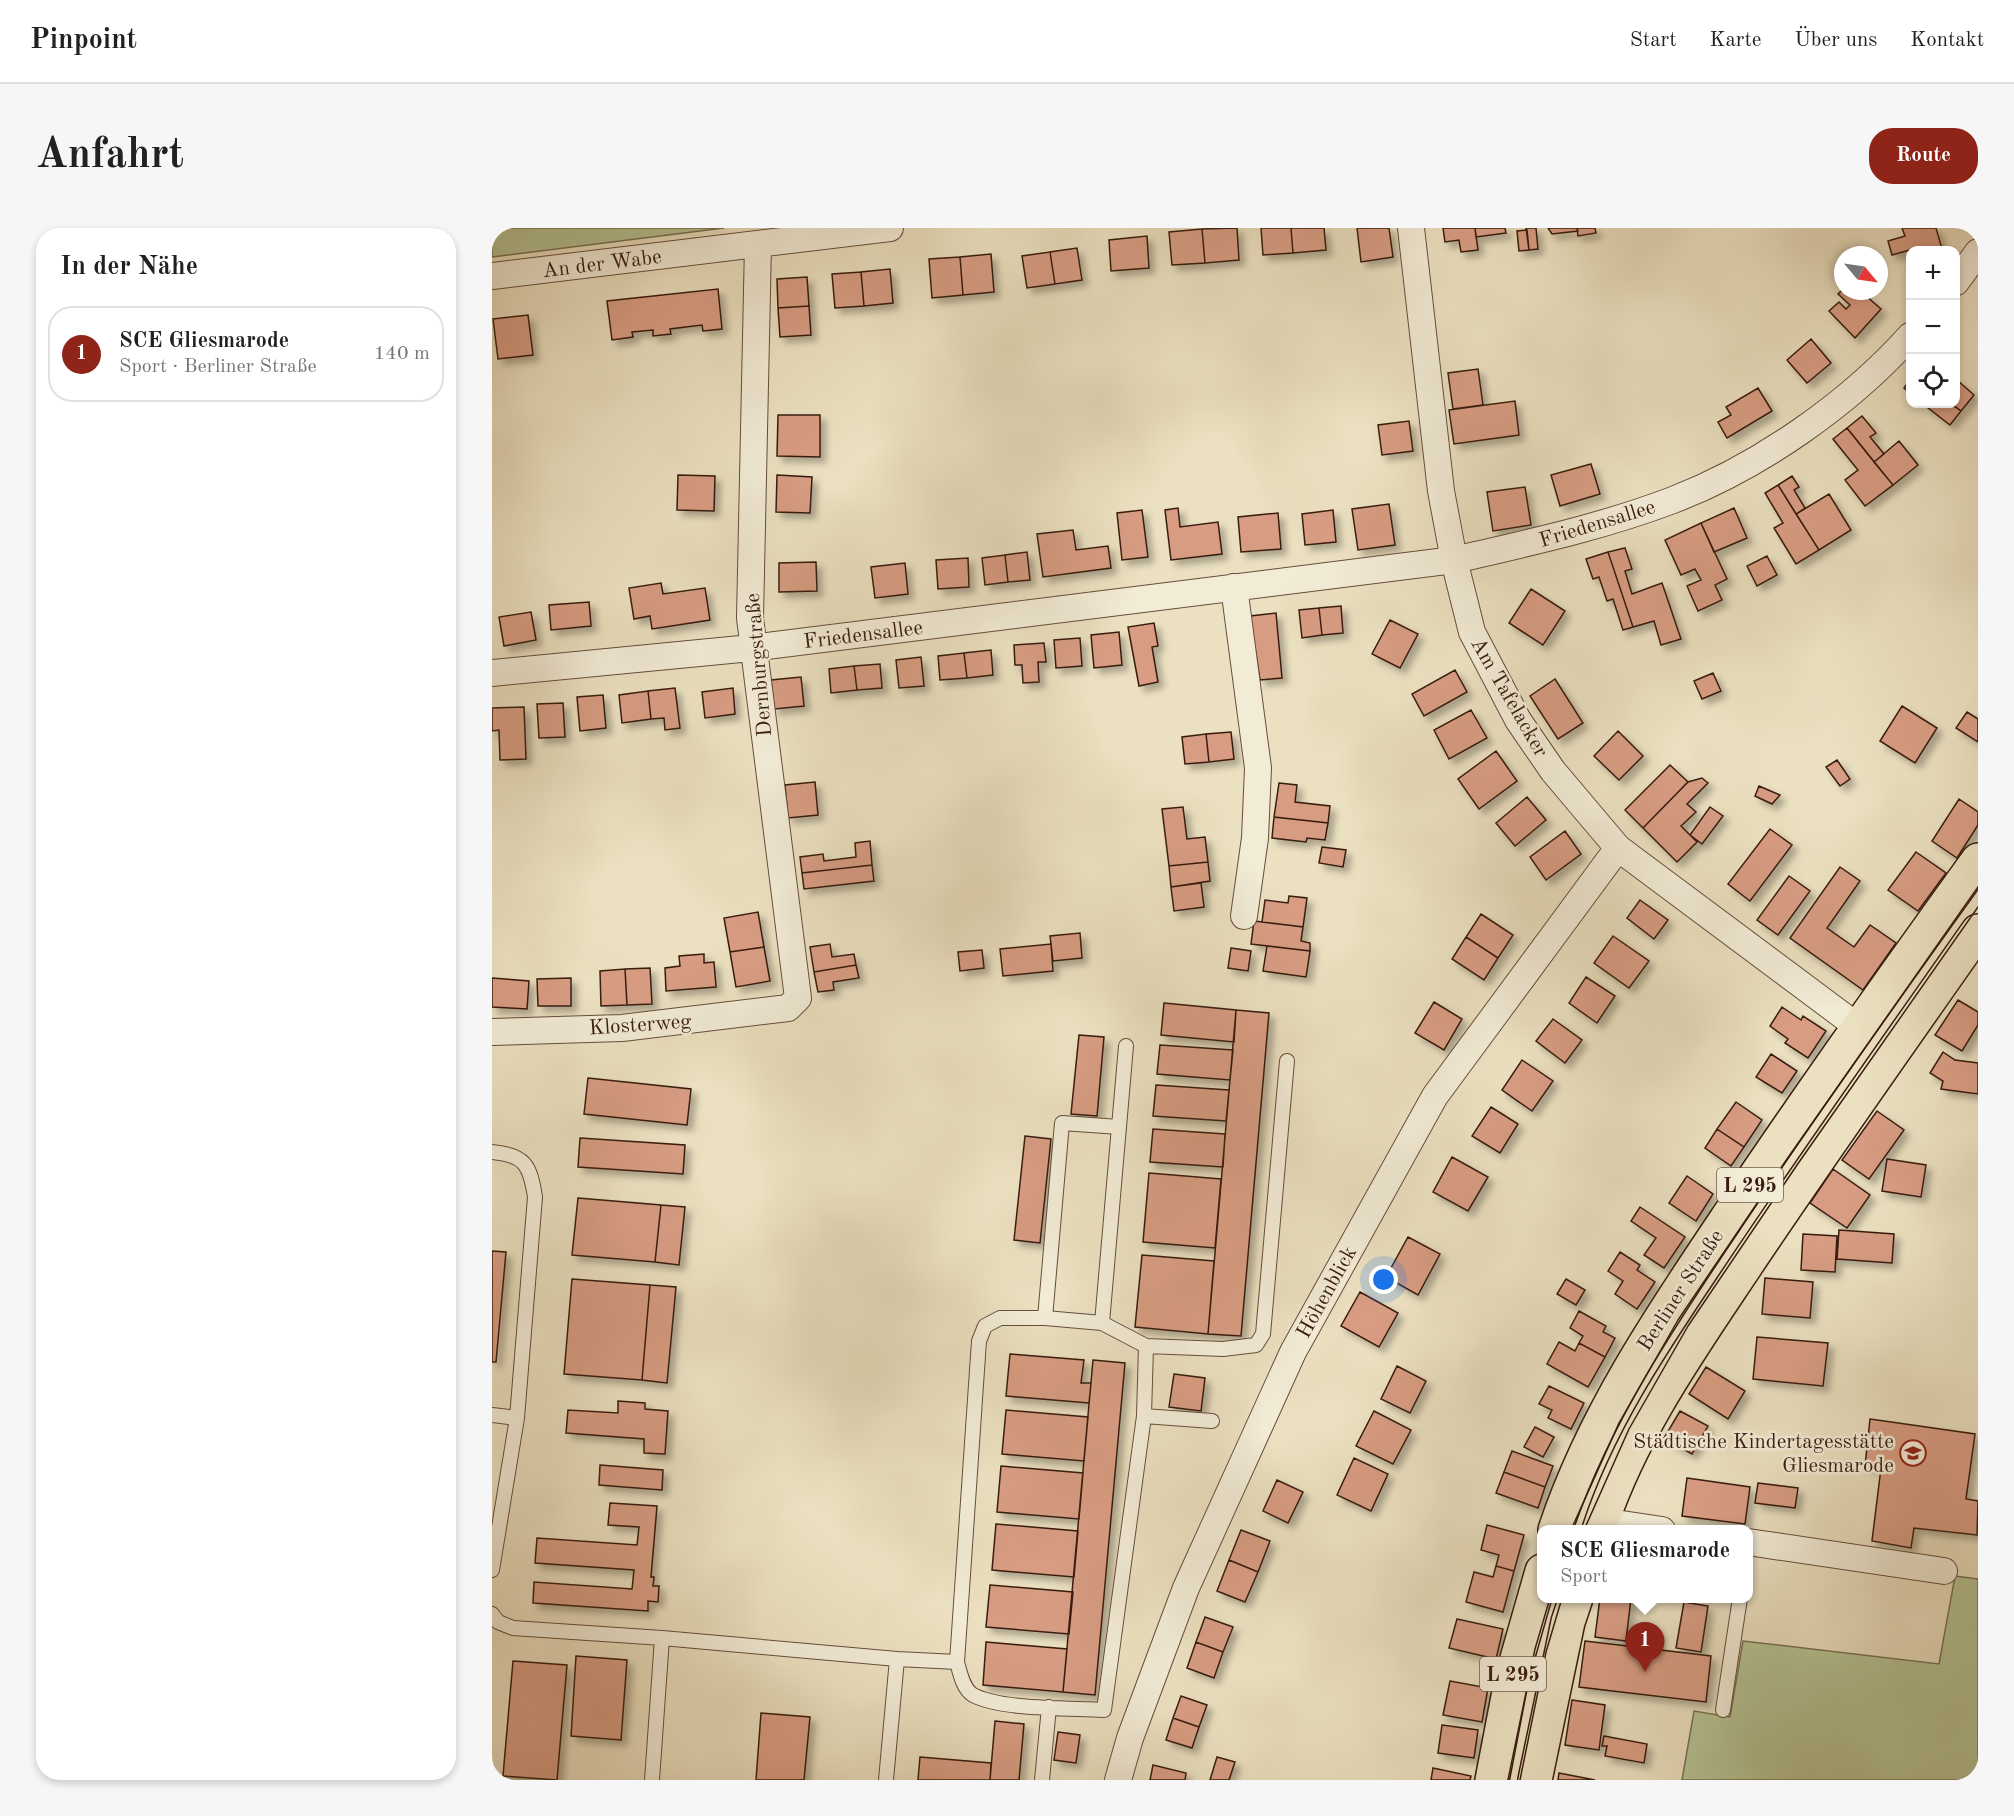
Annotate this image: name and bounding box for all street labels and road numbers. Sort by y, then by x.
street label: An der Wabe [541,247,663,282]
street label: Friedensallee [1537,497,1658,552]
street label: Dernburgstraße [743,592,776,738]
street label: Friedensallee [802,618,924,653]
street label: Am Tafelacker [1466,635,1551,761]
street label: Klosterweg [588,1011,693,1040]
road number: L 295 [1717,1168,1783,1202]
street label: Berliner Straße [1634,1227,1728,1355]
street label: Höhenblick [1294,1243,1361,1342]
road number: L 295 [1480,1657,1546,1691]

